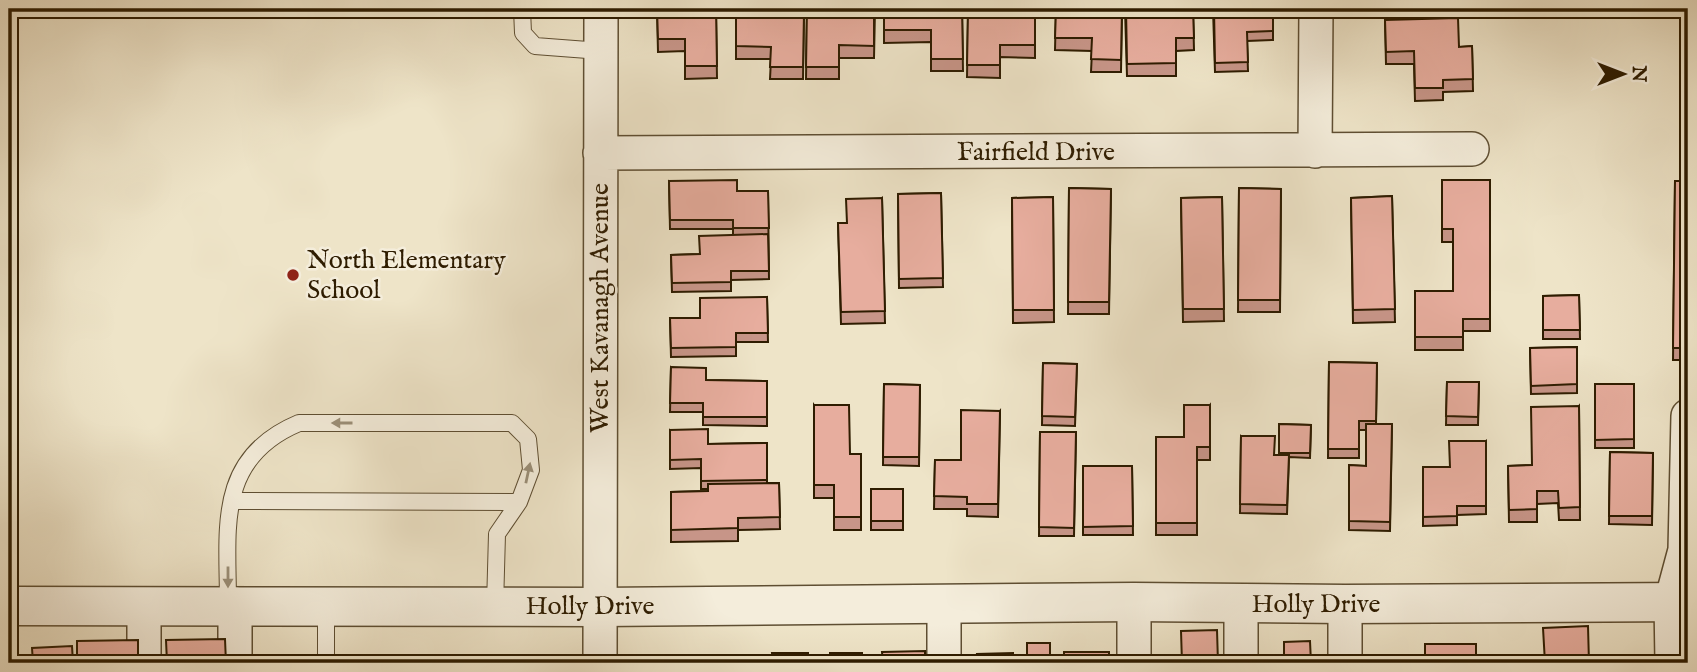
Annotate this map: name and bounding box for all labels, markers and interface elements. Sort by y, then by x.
north arrow [1588,38,1658,108]
text: N [1626,65,1650,83]
street label: Fairfield Drive [957,136,1115,169]
street label: West Kavanagh Avenue [584,183,617,433]
place label: North Elementary School [307,244,506,307]
marker: North Elementary School [285,267,301,283]
one-way arrow [330,417,352,429]
one-way arrow [523,462,534,484]
one-way arrow [222,566,234,588]
street label: Holly Drive [1252,588,1380,621]
street label: Holly Drive [526,590,654,623]

